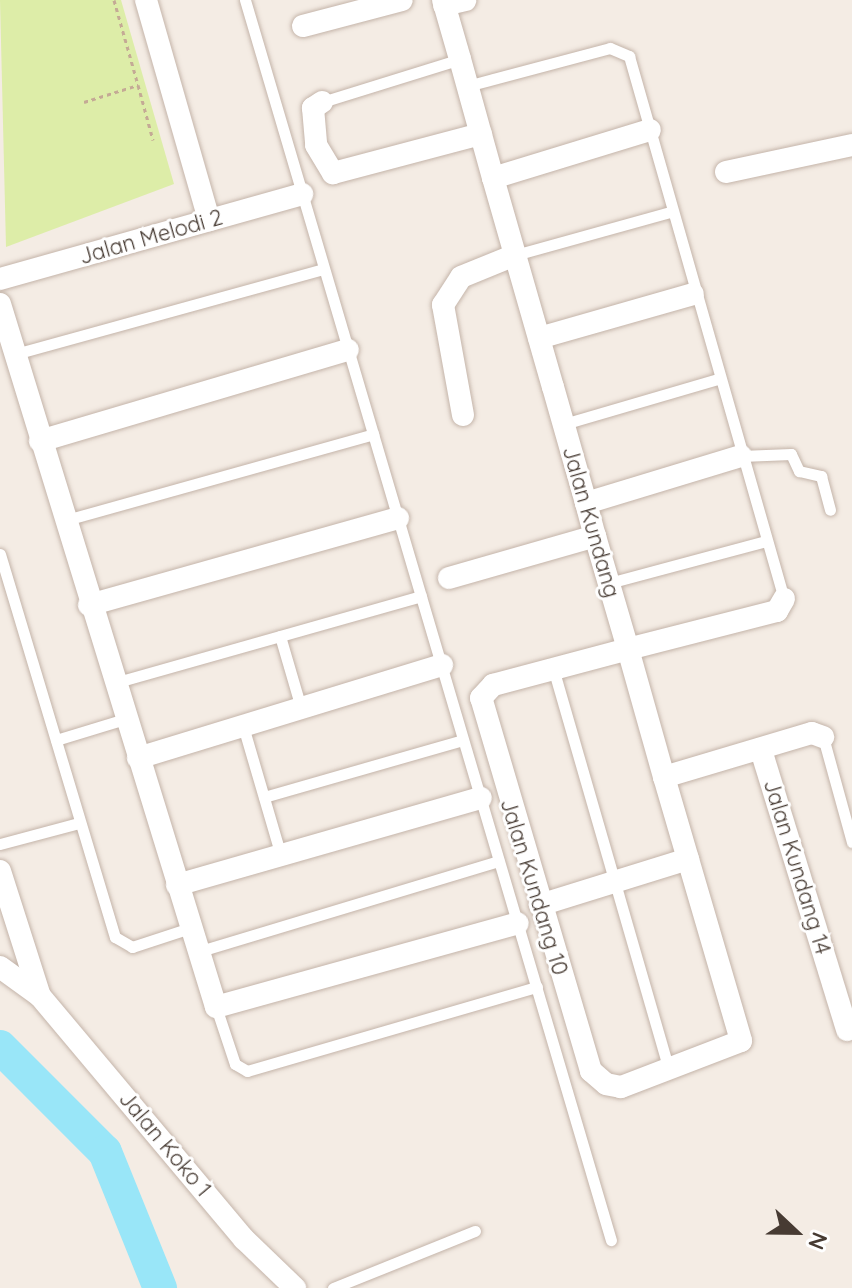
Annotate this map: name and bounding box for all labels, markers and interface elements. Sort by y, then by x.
street label: Jalan Melodi 2 [76,204,226,270]
street label: Jalan Kundang [557,443,625,601]
street label: Jalan Kundang 14 [758,776,836,958]
street label: Jalan Kundang 10 [495,796,573,978]
street label: Jalan Koko 1 [113,1086,217,1202]
north arrow [756,1192,836,1272]
text: N [802,1228,834,1254]

